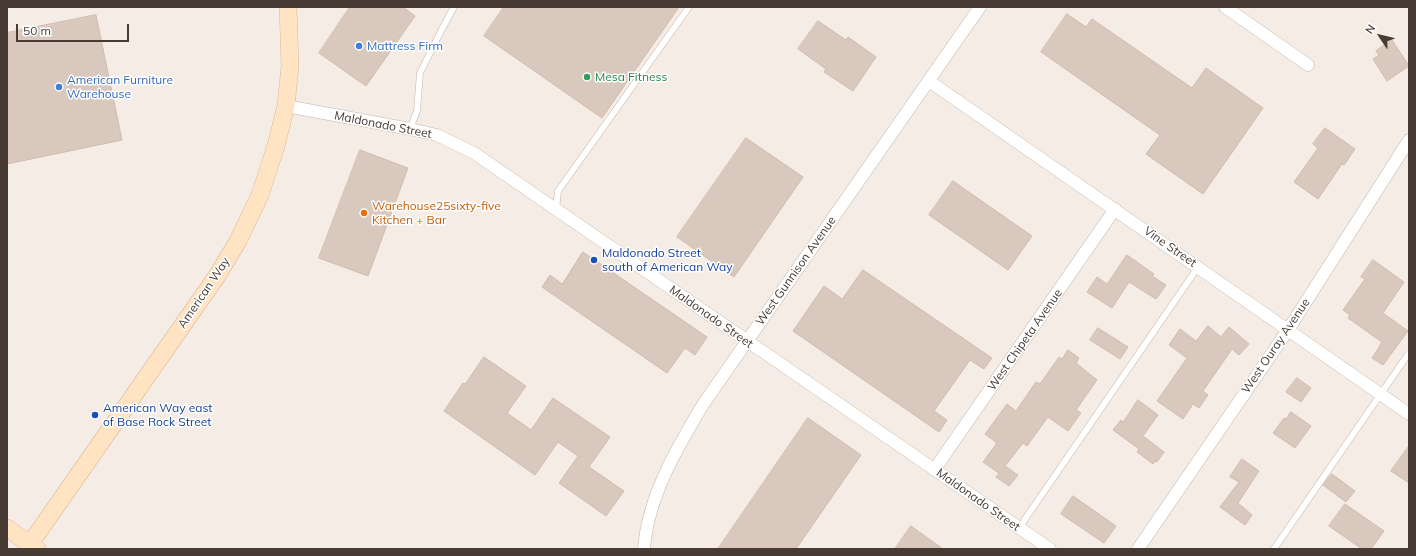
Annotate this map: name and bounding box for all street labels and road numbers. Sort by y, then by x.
street label: Maldonado Street [333,108,433,142]
street label: West Gunnison Avenue [753,214,839,328]
street label: Vine Street [1141,224,1199,270]
street label: American Way [175,255,233,331]
street label: Maldonado Street [666,283,756,351]
street label: West Chipeta Avenue [985,286,1065,394]
street label: West Ouray Avenue [1239,296,1313,396]
street label: Maldonado Street [933,466,1023,534]

